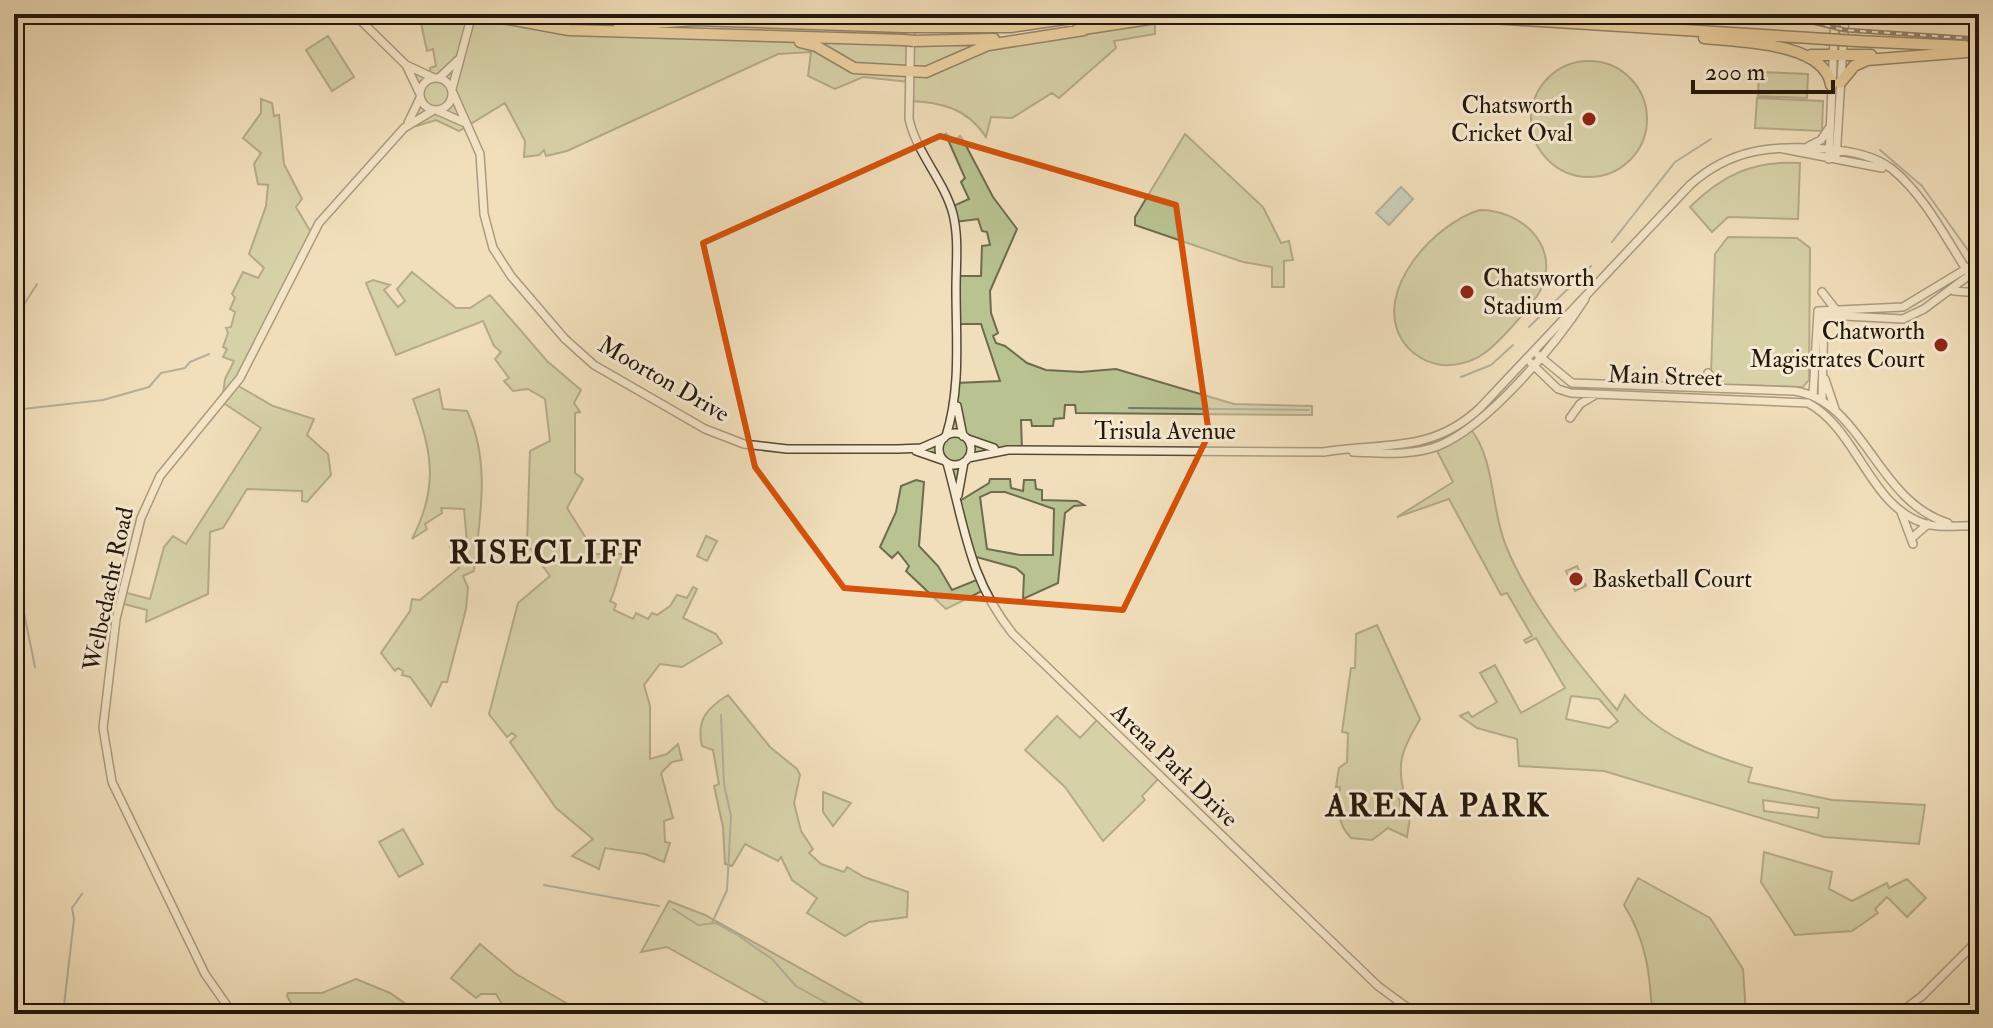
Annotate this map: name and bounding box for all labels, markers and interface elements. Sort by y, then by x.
scale bar [1693,44,1833,94]
text: 200 m [1705,57,1766,88]
place label: Chatsworth Cricket Oval [1451,90,1573,149]
marker: Chatsworth Cricket Oval [1580,110,1598,128]
place label: Chatsworth Stadium [1483,263,1595,322]
marker: Chatsworth Stadium [1458,283,1476,301]
place label: Chatworth Magistrates Court [1750,316,1925,375]
street label: Moorton Drive [593,329,735,429]
marker: Chatworth Magistrates Court [1932,336,1950,354]
street label: Main Street [1607,359,1723,394]
street label: Trisula Avenue [1094,416,1236,447]
street label: Welbedacht Road [76,504,141,675]
district label: RISECLIFF [449,533,643,573]
place label: Basketball Court [1592,564,1752,595]
marker: Basketball Court [1567,570,1585,588]
street label: Arena Park Drive [1104,696,1245,834]
district label: ARENA PARK [1324,786,1550,826]

